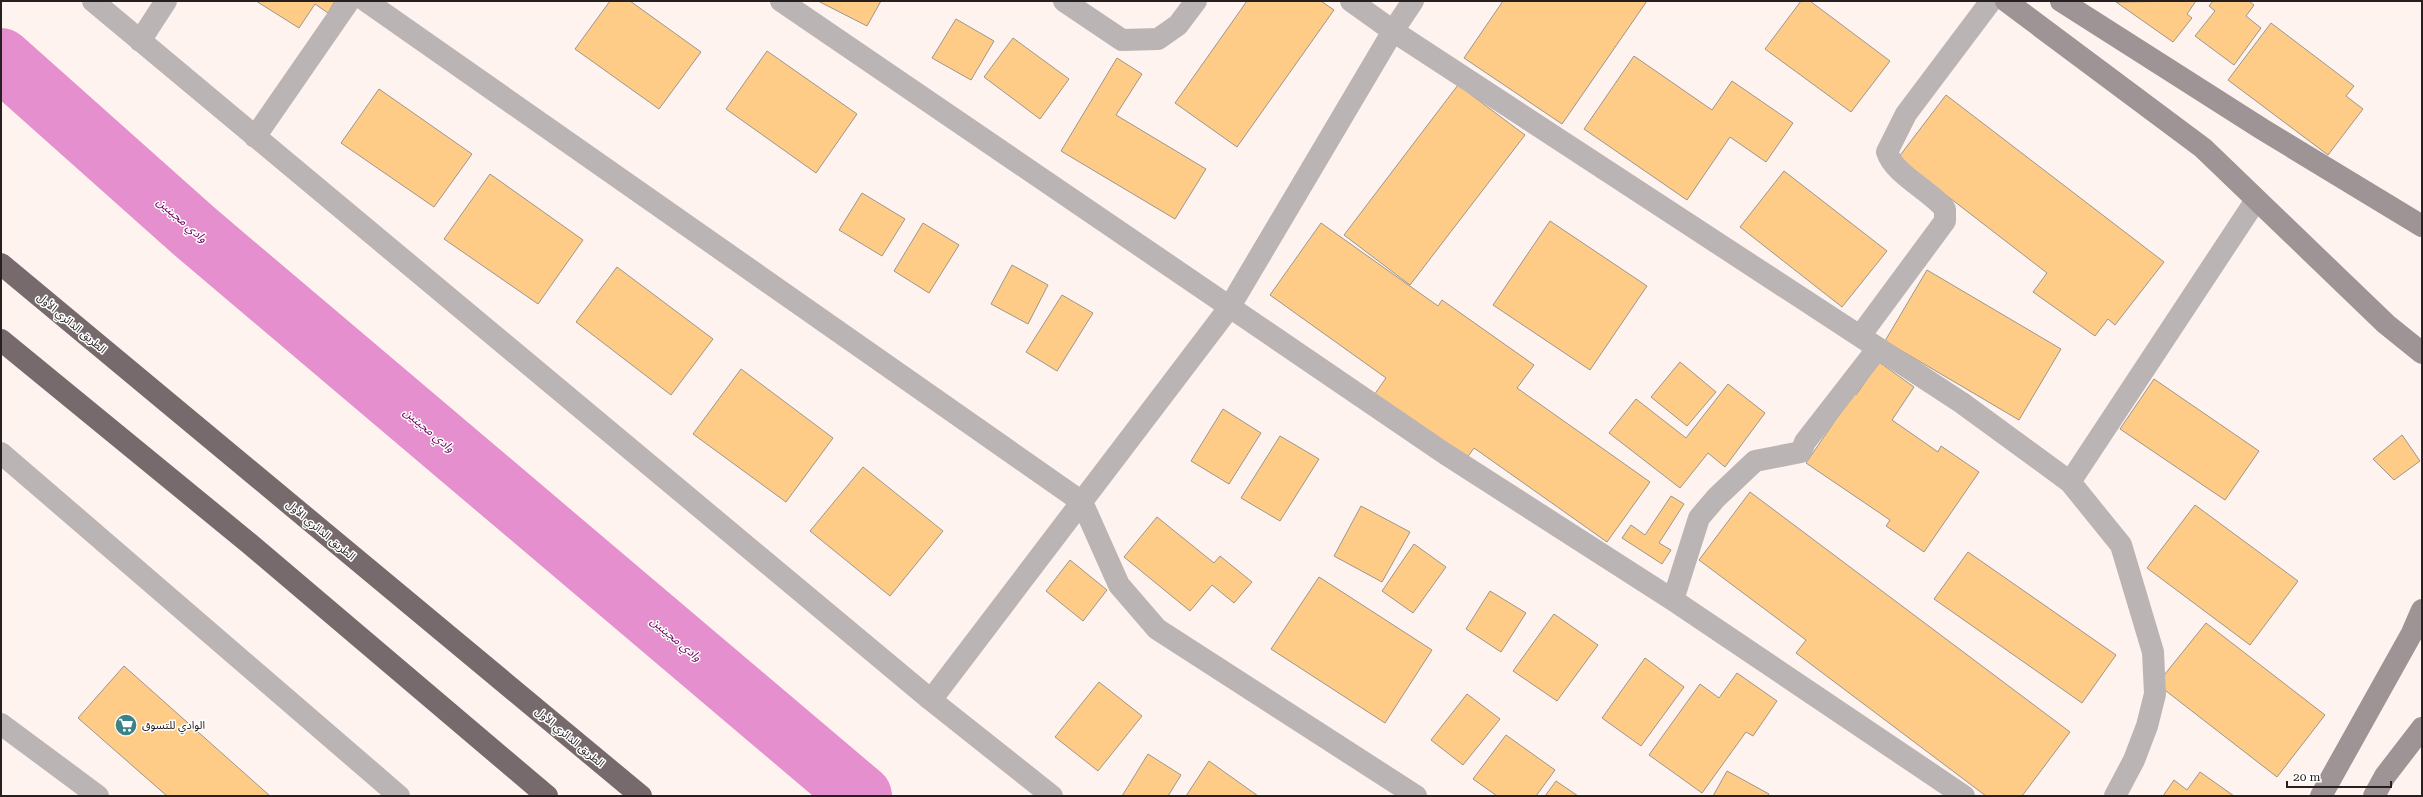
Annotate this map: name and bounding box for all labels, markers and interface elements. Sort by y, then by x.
water label: وادي مجينين [152,194,210,248]
street label: الطريق الدائري الأول [33,291,109,358]
water label: وادي مجينين [399,405,458,458]
street label: الطريق الدائري الأول [282,498,358,565]
water label: وادي مجينين [646,614,705,667]
street label: الطريق الدائري الأول [531,705,607,772]
supermarket icon: الوادي للتسوق [113,712,139,738]
place label: الوادي للتسوق [142,719,205,735]
scale bar [2287,763,2391,789]
text: 20 m [2293,770,2320,784]

